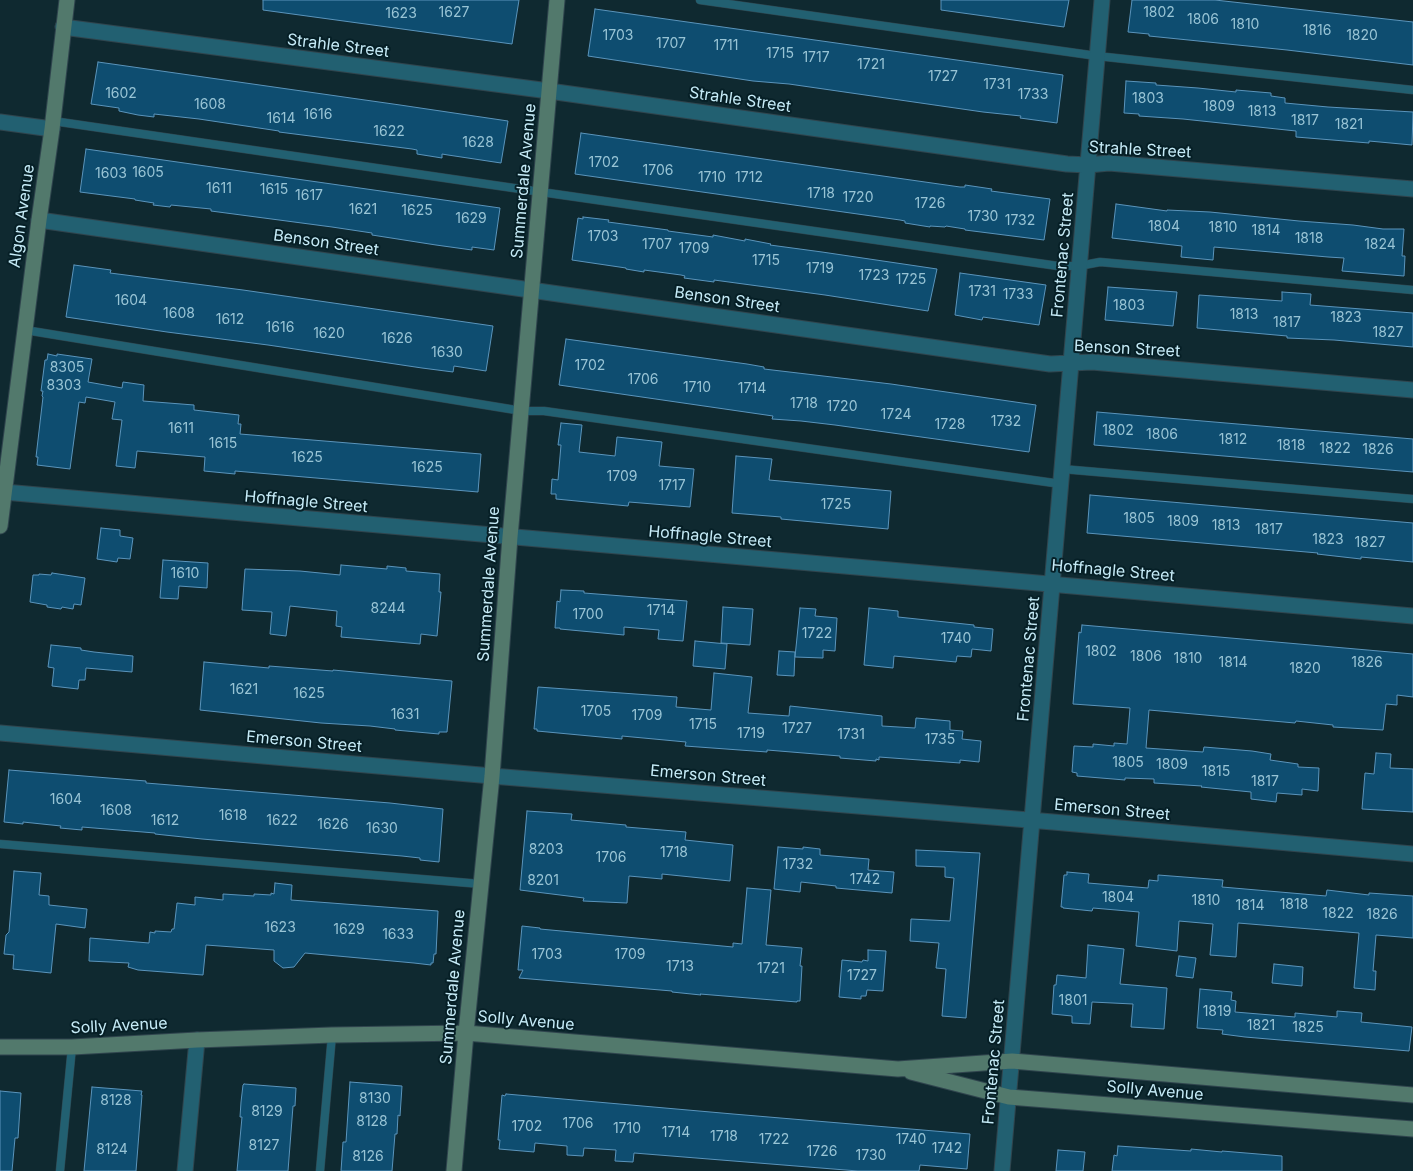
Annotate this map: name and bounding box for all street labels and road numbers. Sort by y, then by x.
street label: Strahle Street [286,30,390,62]
street label: Strahle Street [688,83,792,117]
street label: Summerdale Avenue [508,103,540,259]
street label: Strahle Street [1088,138,1192,162]
street label: Algon Avenue [5,163,39,269]
street label: Frontenac Street [1048,192,1078,318]
street label: Benson Street [272,226,380,260]
street label: Benson Street [673,283,781,317]
street label: Benson Street [1073,337,1181,361]
street label: Hoffnagle Street [243,487,369,517]
street label: Summerdale Avenue [474,506,504,662]
street label: Hoffnagle Street [647,522,773,552]
street label: Hoffnagle Street [1050,556,1176,586]
street label: Frontenac Street [1014,596,1044,722]
street label: Emerson Street [245,727,363,757]
street label: Emerson Street [649,761,767,791]
street label: Emerson Street [1053,795,1171,825]
street label: Summerdale Avenue [437,909,469,1065]
street label: Frontenac Street [979,999,1009,1125]
street label: Solly Avenue [477,1007,575,1035]
street label: Solly Avenue [70,1014,168,1038]
street label: Solly Avenue [1106,1077,1204,1105]

